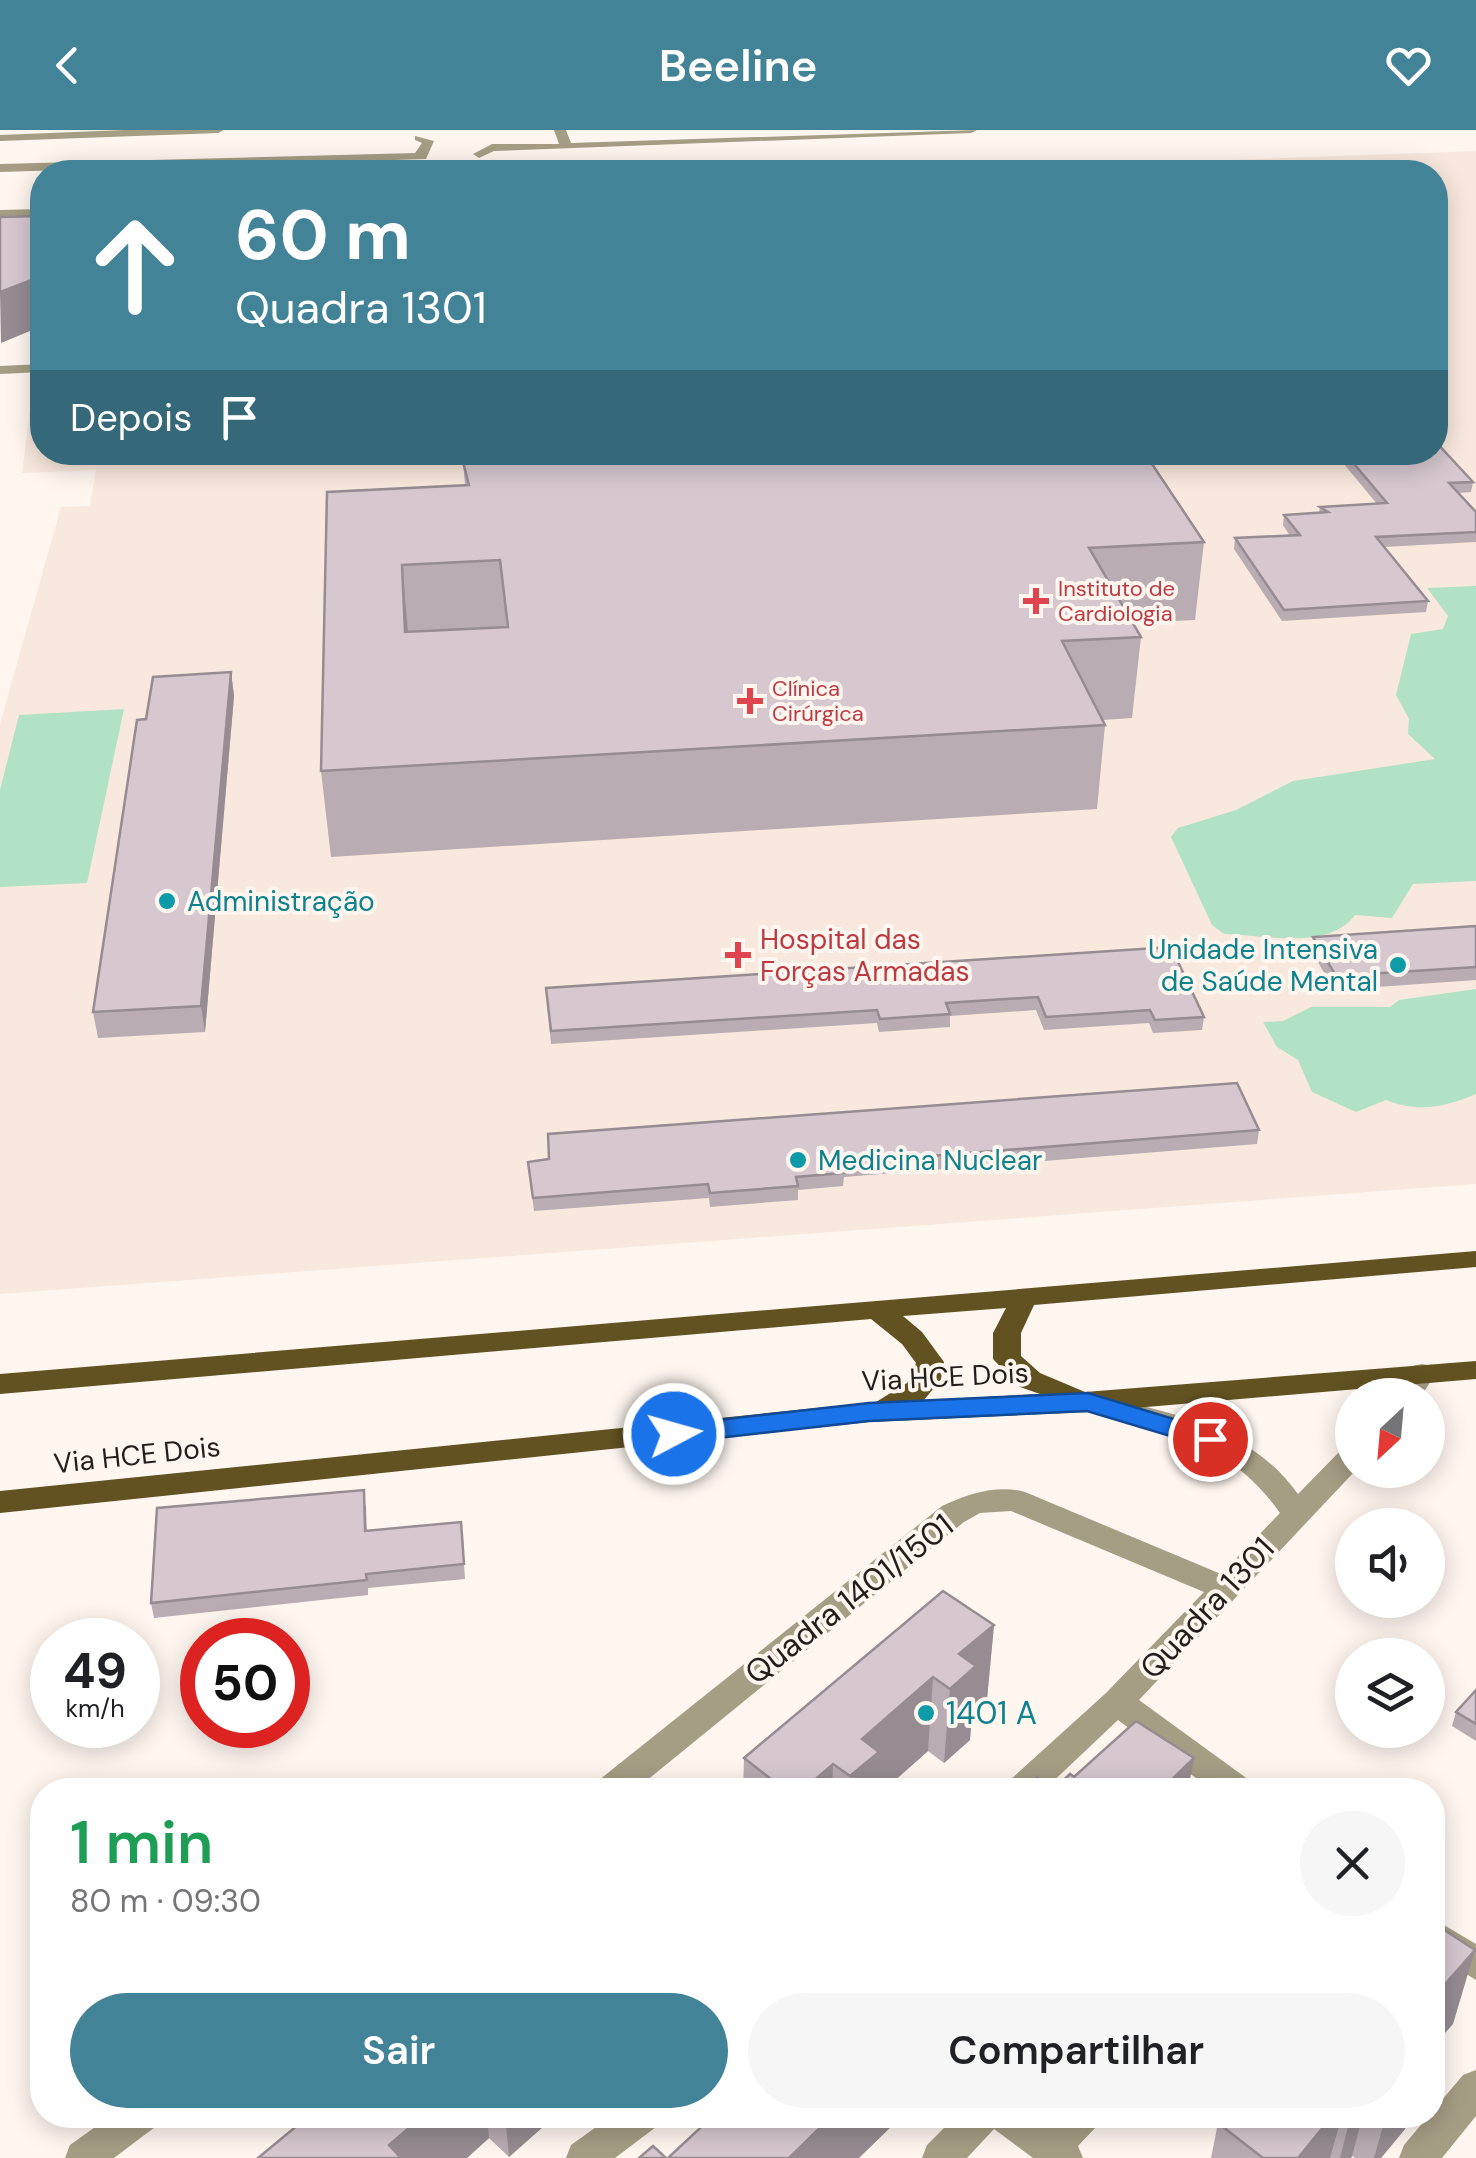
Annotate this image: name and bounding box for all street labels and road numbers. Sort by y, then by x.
street label: Via HCE Dois [861,1354,1029,1400]
street label: Via HCE Dois [52,1428,222,1482]
street label: Quadra 1401/1501 [736,1504,962,1694]
street label: Quadra 1301 [1131,1528,1283,1688]

